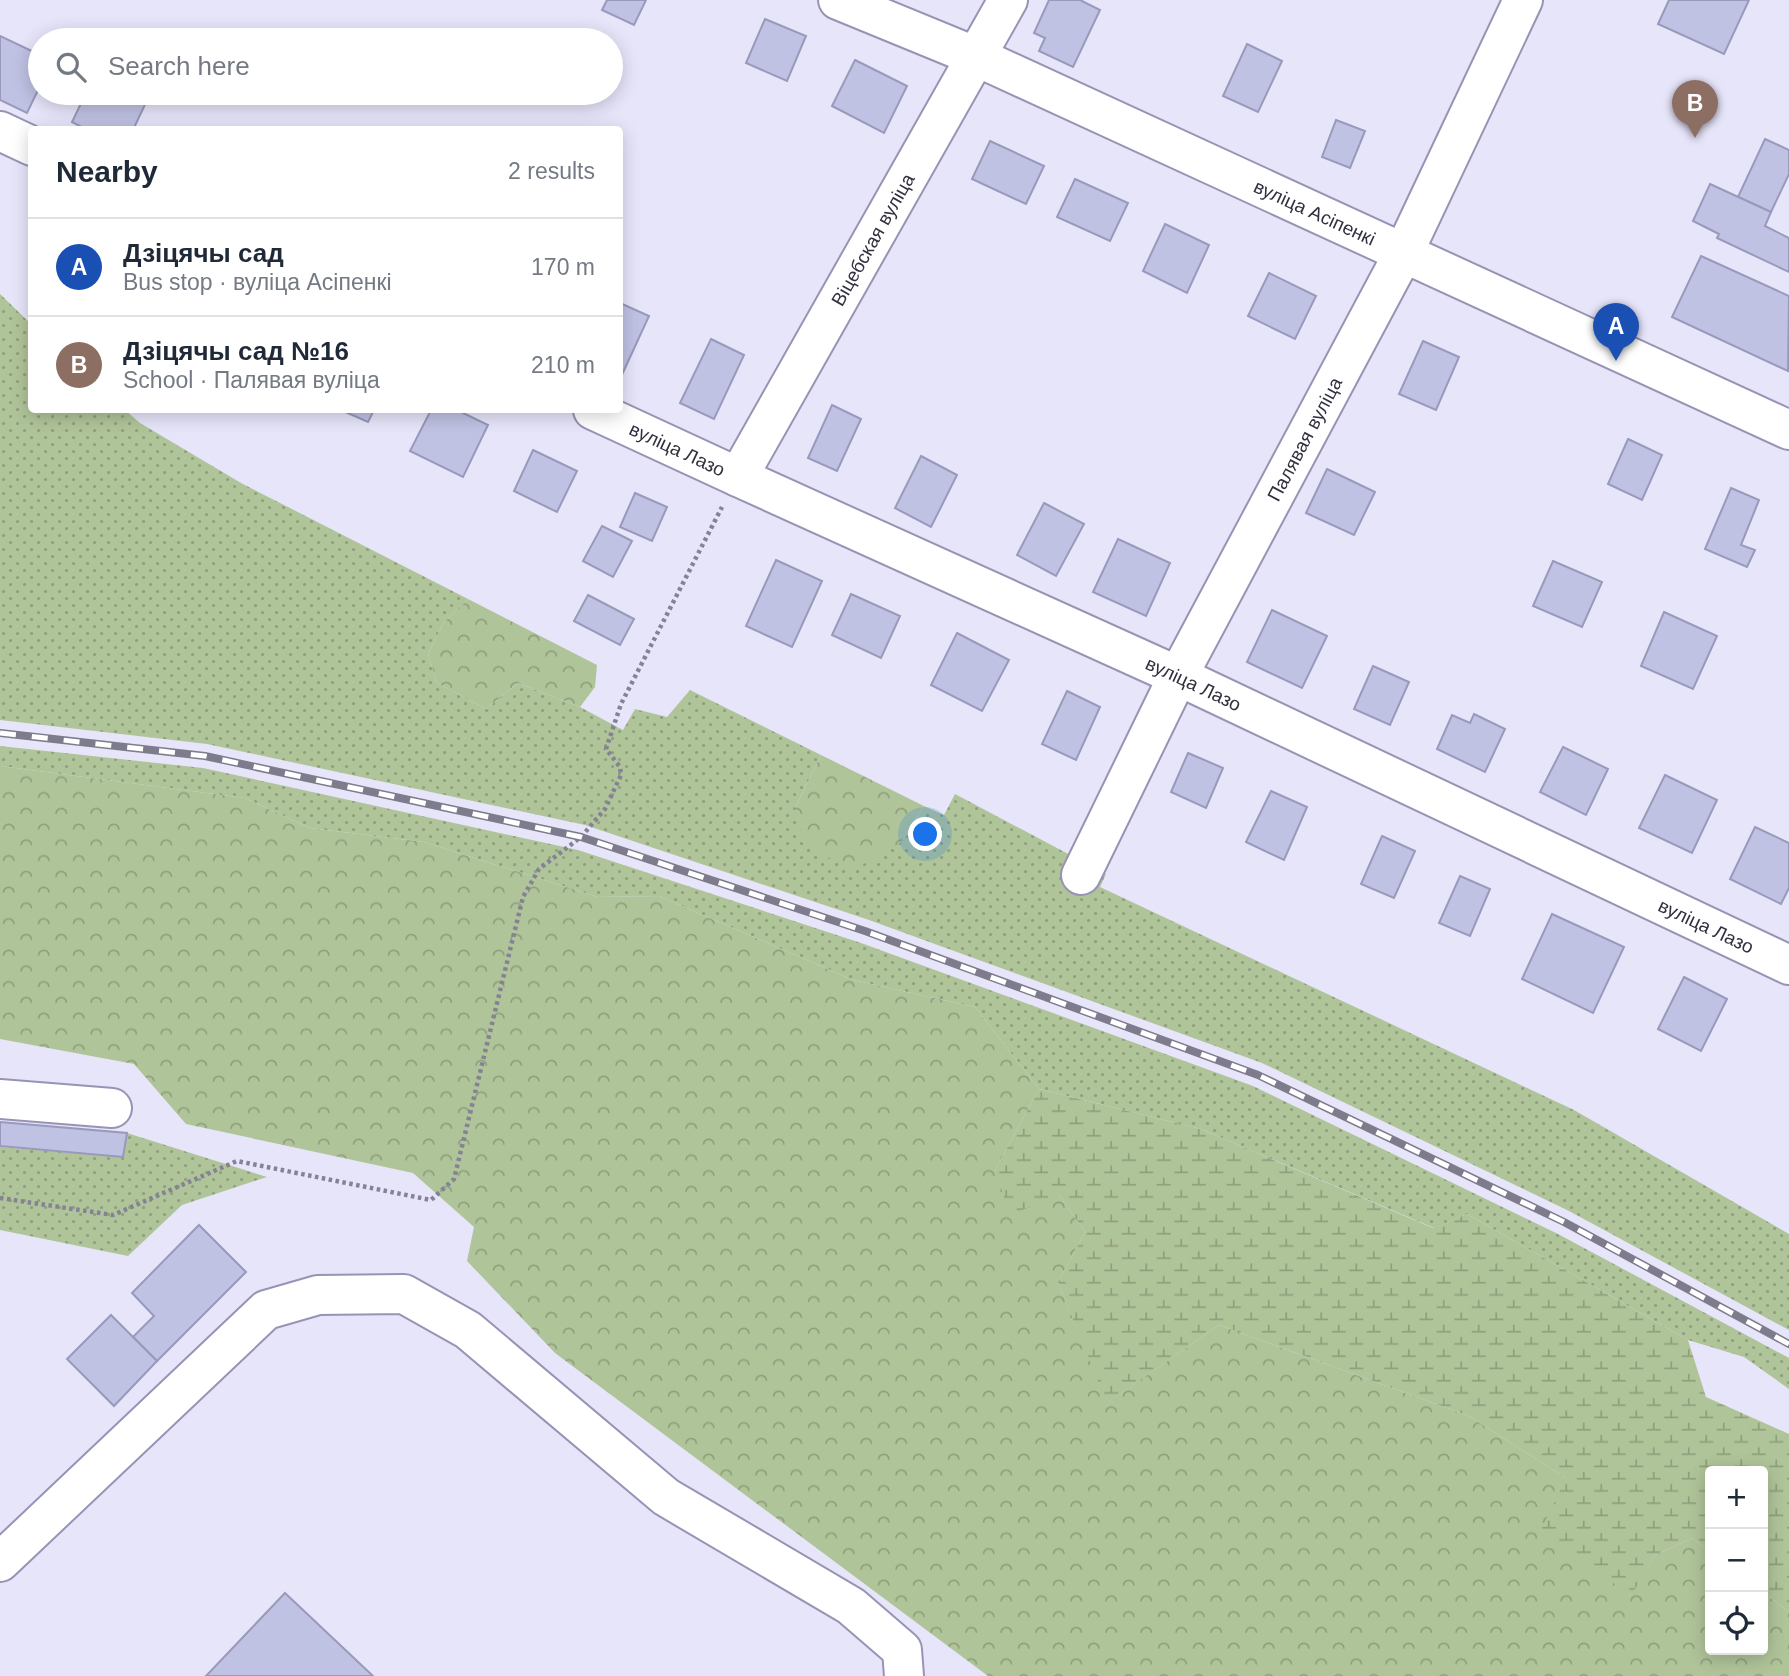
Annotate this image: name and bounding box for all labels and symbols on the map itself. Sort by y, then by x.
pin: B [1672,80,1718,138]
street label: Віцебская вуліца [827,169,918,309]
street label: вуліца Асіпенкі [1251,175,1379,249]
pin: A [1593,303,1639,361]
street label: Палявая вуліца [1263,373,1346,504]
street label: вуліца Лазо [626,418,728,480]
street label: вуліца Лазо [1143,652,1245,715]
your location [908,817,942,851]
street label: вуліца Лазо [1655,894,1757,957]

